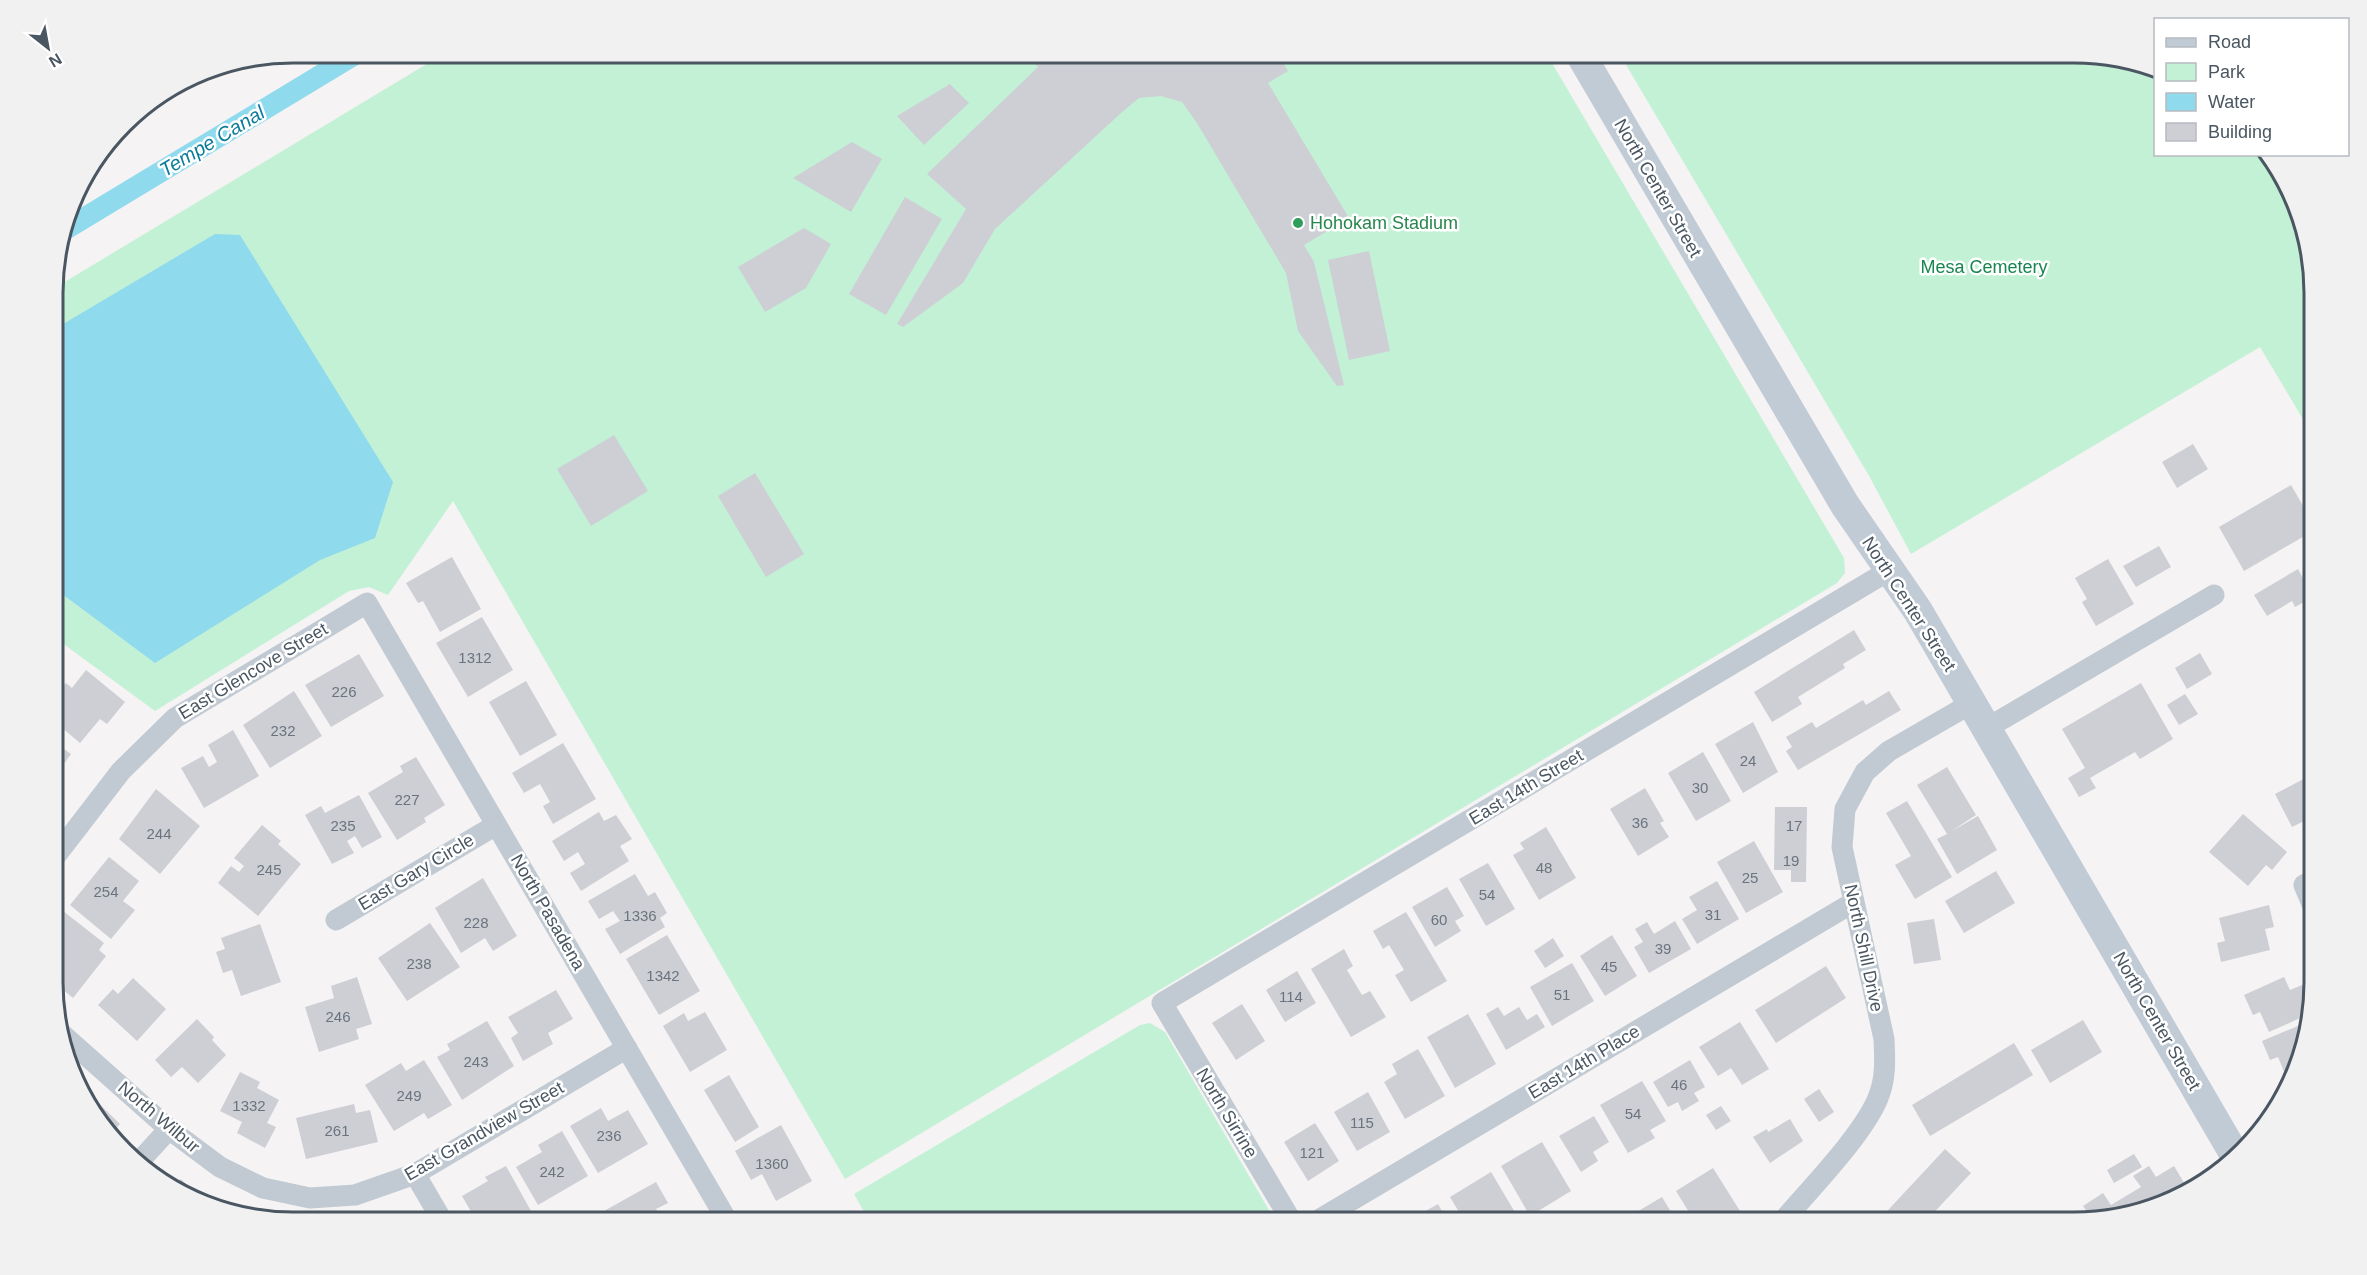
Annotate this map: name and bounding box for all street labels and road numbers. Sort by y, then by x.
street label: North Center Street [1610,115,1706,261]
street label: North Center Street [1858,533,1960,675]
street label: East Glencove Street [175,619,331,723]
street label: East 14th Street [1466,745,1586,829]
street label: East Gary Circle [355,830,477,914]
street label: North Pasadena [507,851,590,974]
street label: North Shill Drive [1841,882,1887,1014]
street label: North Center Street [2109,948,2205,1094]
street label: East 14th Place [1525,1021,1643,1103]
street label: North Sirrine [1192,1065,1262,1161]
street label: North Wilbur [114,1077,204,1157]
street label: East Grandview Street [401,1077,567,1185]

